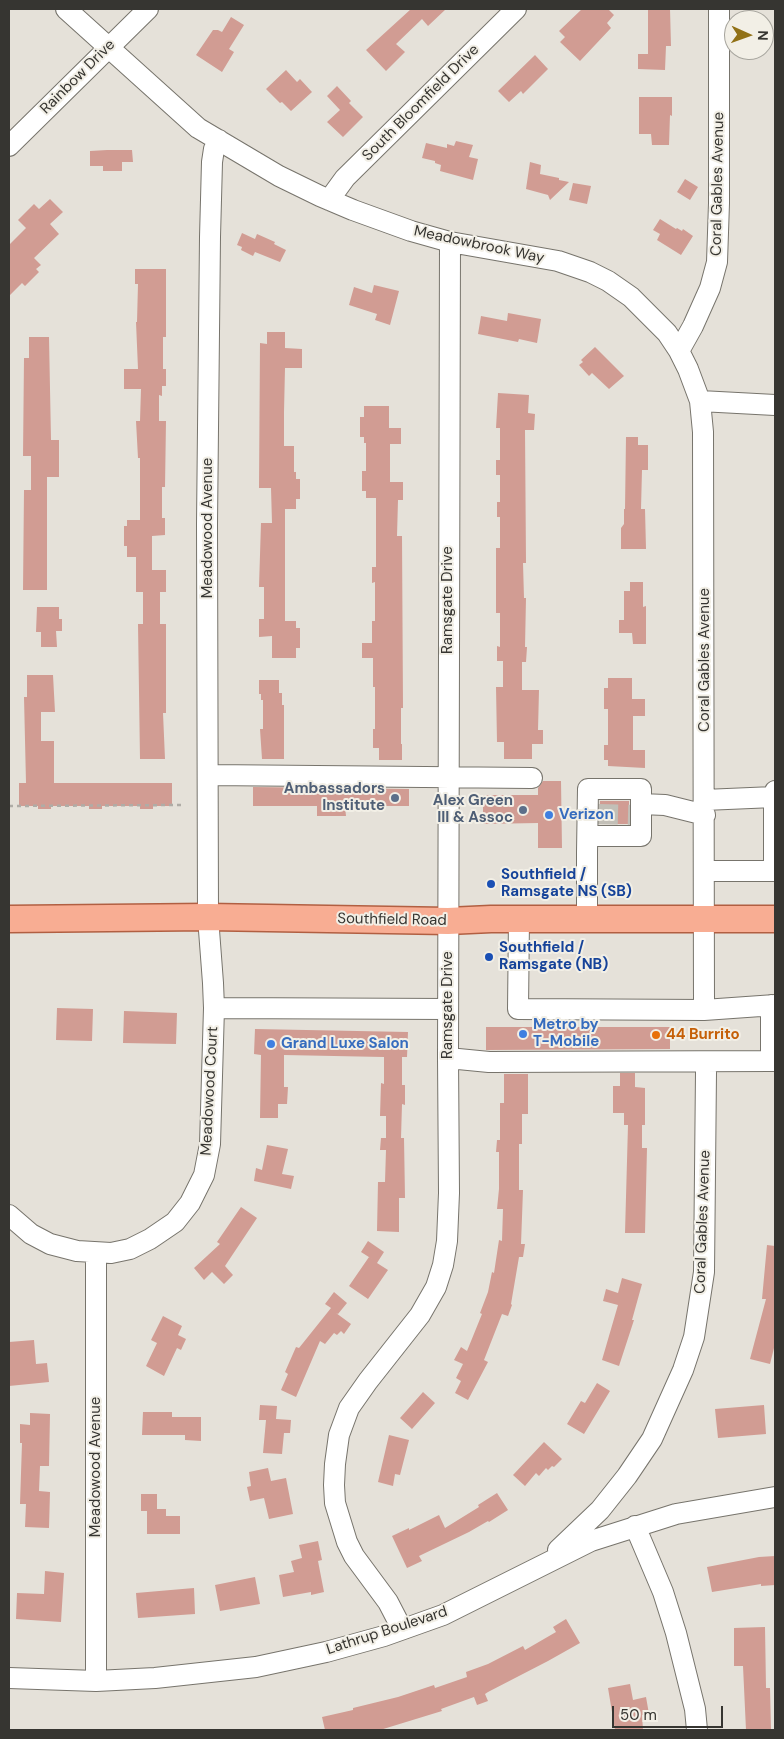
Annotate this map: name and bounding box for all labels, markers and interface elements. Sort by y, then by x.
north arrow [724,10,774,60]
text: N [754,30,772,41]
street label: Rainbow Drive [37,36,119,118]
street label: South Bloomfield Drive [359,41,483,165]
street label: Coral Gables Avenue [708,112,728,256]
street label: Meadowbrook Way [412,222,546,268]
street label: Meadowood Avenue [199,458,217,598]
street label: Ramsgate Drive [439,546,457,654]
street label: Coral Gables Avenue [696,588,714,732]
place label: Ambassadors Institute [284,780,385,815]
marker: Ambassadors Institute [389,792,401,804]
place label: Alex Green III & Assoc [433,792,513,827]
marker: Alex Green III & Assoc [517,804,529,816]
place label: Verizon [559,806,614,824]
marker: Verizon [543,809,555,821]
place label: Southfield / Ramsgate NS (SB) [501,866,632,901]
marker: Southfield / Ramsgate NS (SB) [485,878,497,890]
street label: Southfield Road [337,910,447,930]
place label: Southfield / Ramsgate (NB) [499,939,608,974]
street label: Ramsgate Drive [439,951,457,1059]
marker: Southfield / Ramsgate (NB) [483,951,495,963]
place label: Metro by T-Mobile [533,1016,599,1051]
street label: Meadowood Court [198,1026,222,1156]
place label: 44 Burrito [666,1026,740,1044]
marker: Metro by T-Mobile [517,1028,529,1040]
marker: 44 Burrito [650,1029,662,1041]
place label: Grand Luxe Salon [281,1035,409,1053]
marker: Grand Luxe Salon [265,1038,277,1050]
street label: Coral Gables Avenue [691,1150,715,1294]
street label: Meadowood Avenue [87,1397,105,1537]
street label: Lathrup Boulevard [324,1603,450,1659]
scale bar [614,1696,725,1728]
text: 50 m [620,1705,657,1725]

